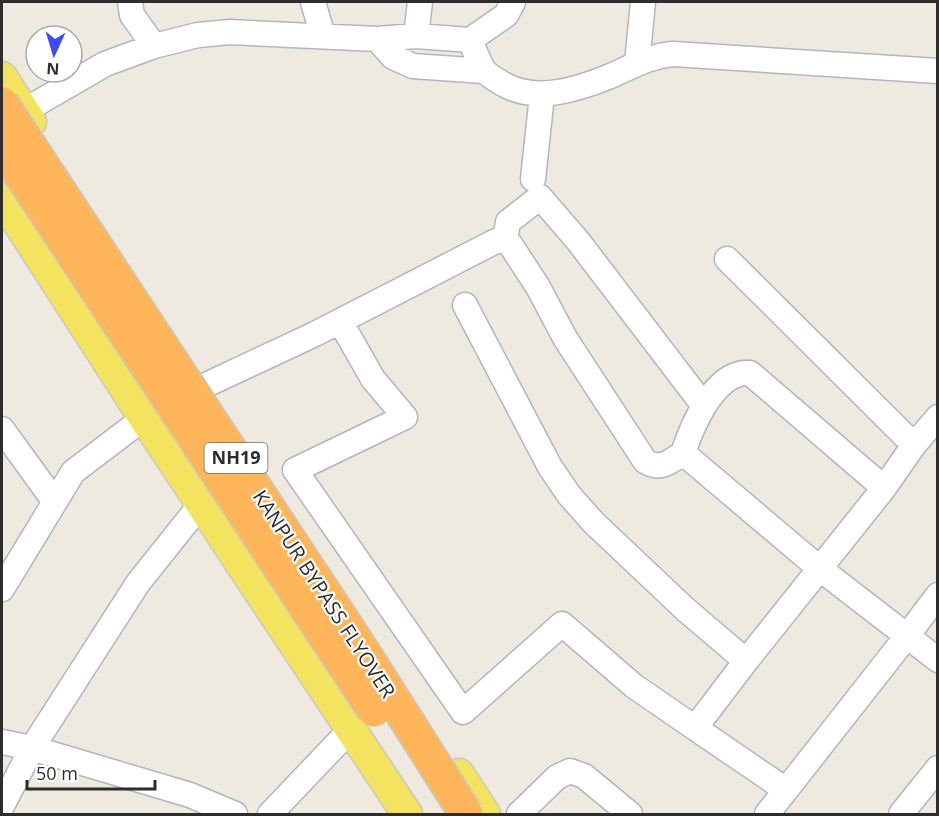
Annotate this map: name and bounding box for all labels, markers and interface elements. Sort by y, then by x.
north arrow [24,24,84,84]
text: N [46,58,60,80]
road number: NH19 [204,443,268,473]
street label: KANPUR BYPASS FLYOVER [247,485,402,703]
scale bar [27,753,154,791]
text: 50 m [36,761,78,785]

